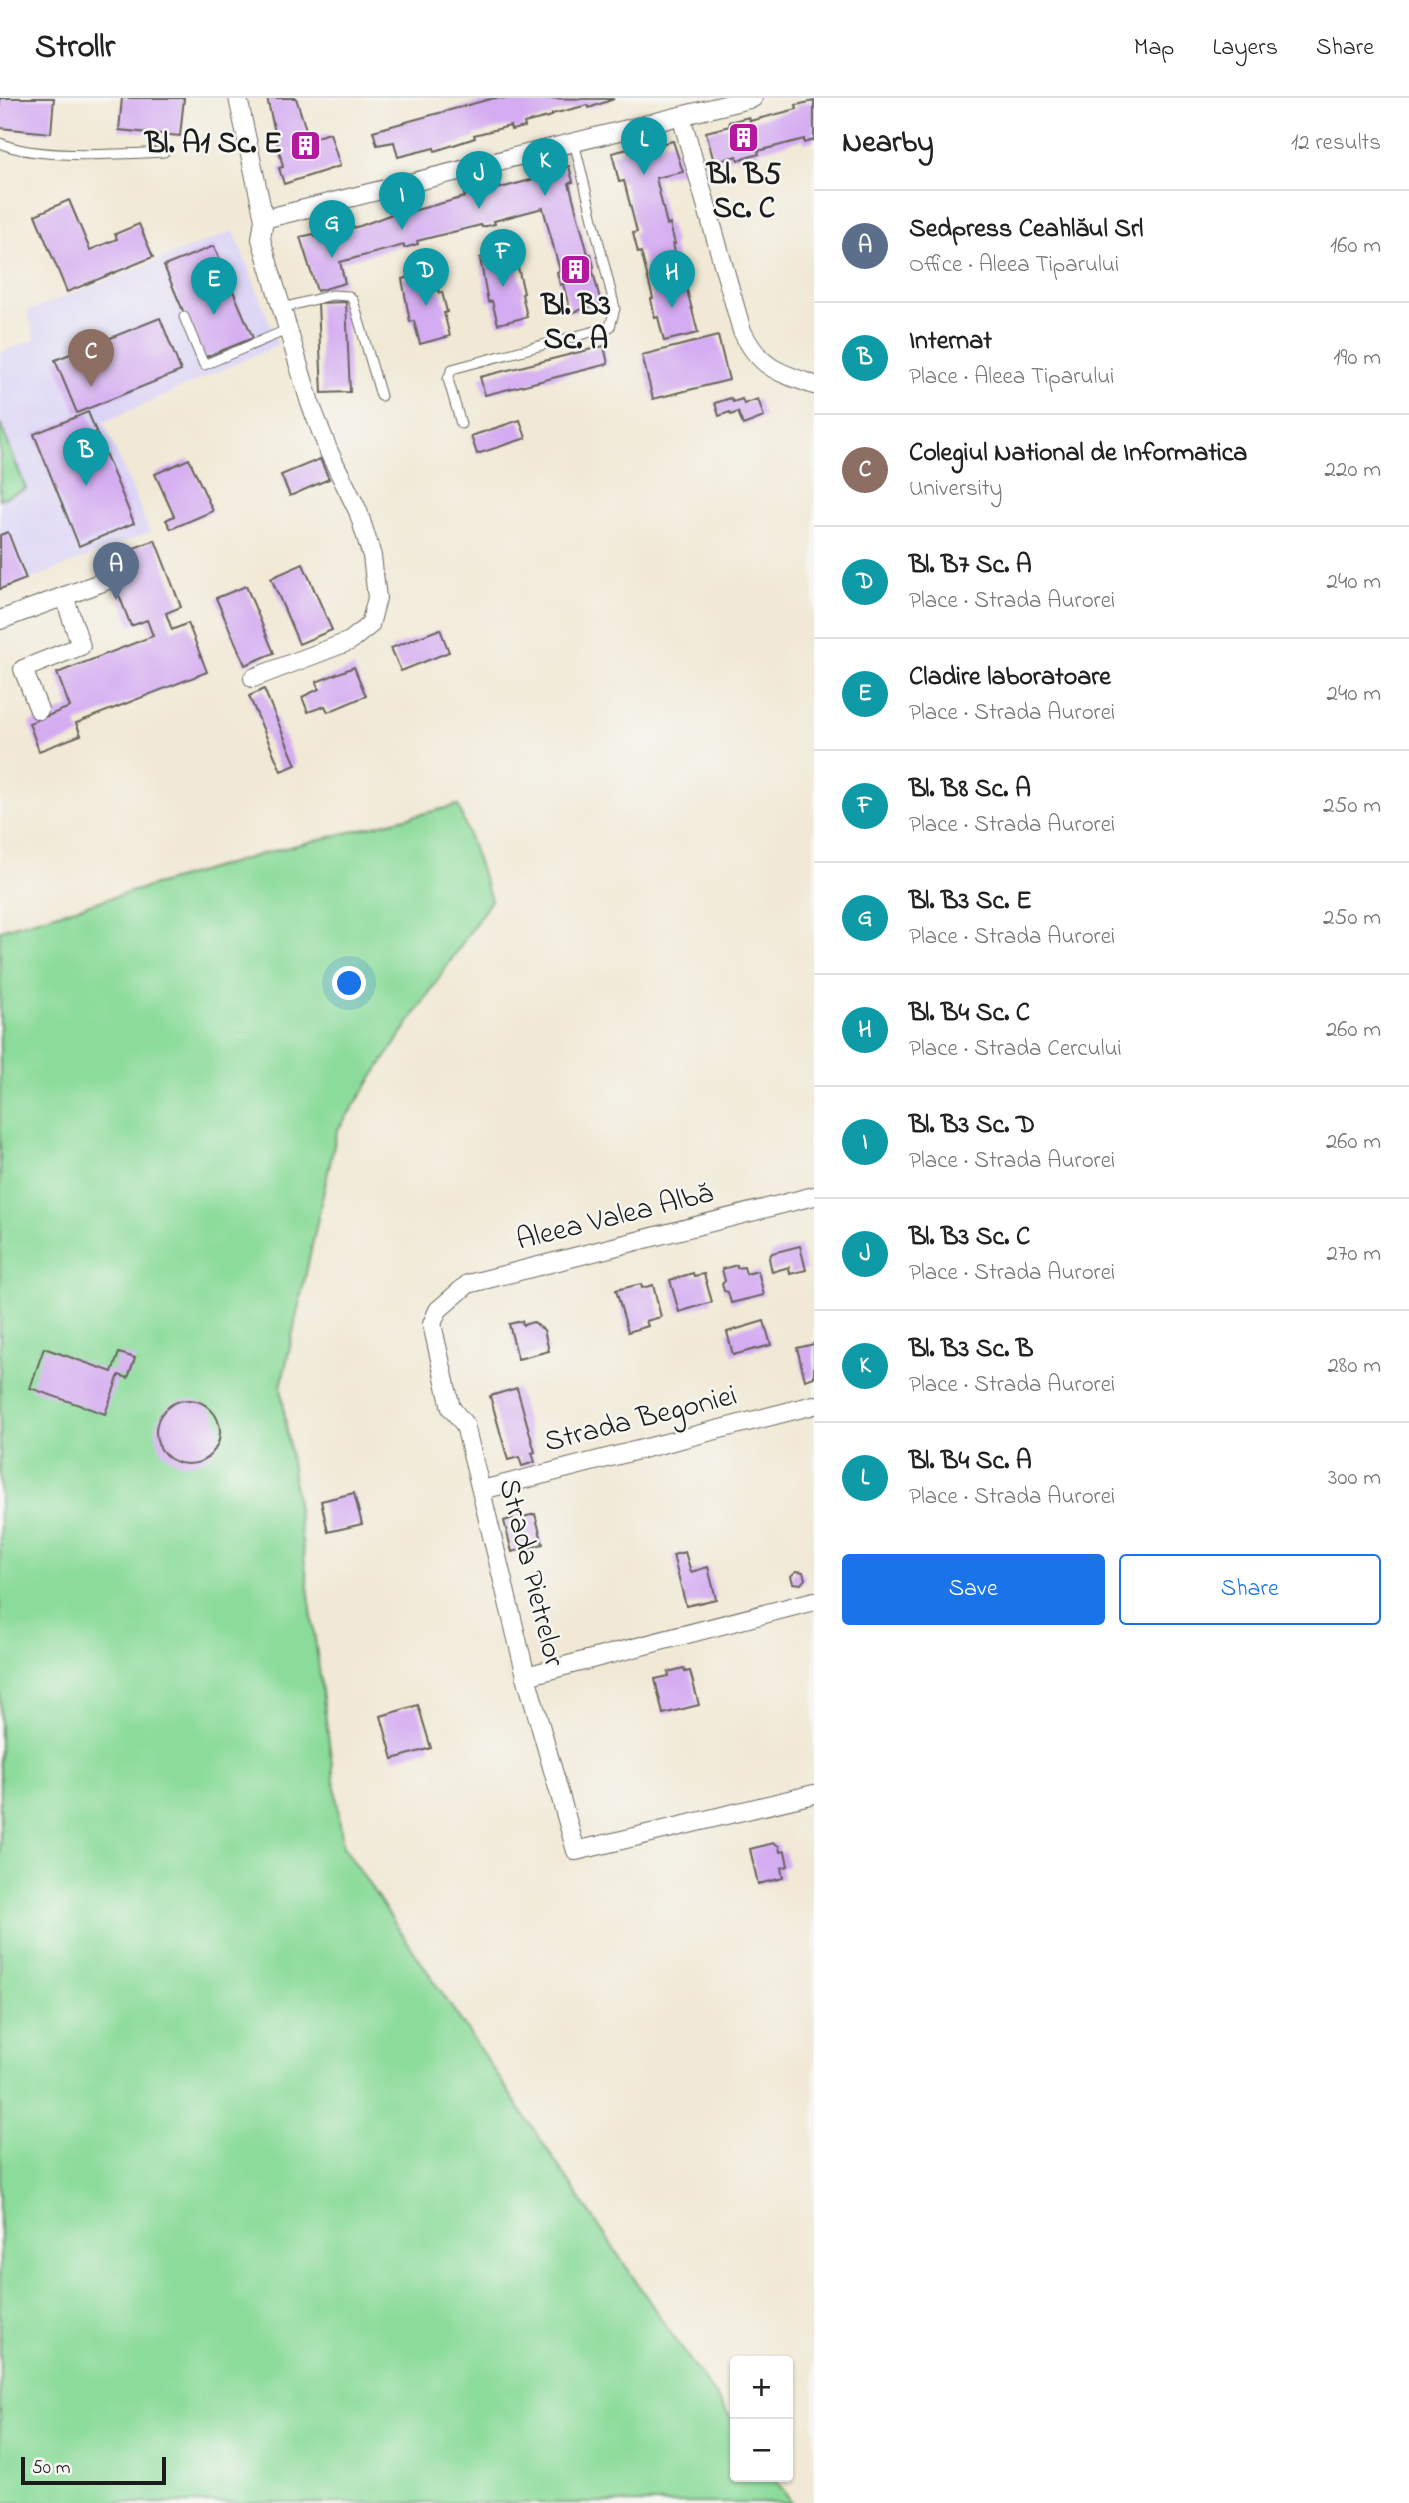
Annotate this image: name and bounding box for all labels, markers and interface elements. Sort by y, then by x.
text: Strollr [35,24,115,72]
text: Map [1134,31,1174,66]
text: Layers [1212,31,1278,66]
text: Share [1316,31,1374,66]
pin: L [621,117,667,175]
building icon: Bl. B5 Sc. C [727,121,761,155]
text: Nearby [842,122,934,166]
place label: Bl. A1 Sc. E [143,123,282,167]
text: 12 results [1291,127,1381,160]
building icon: Bl. A1 Sc. E [288,128,322,162]
pin: K [522,138,568,196]
pin: J [456,151,502,209]
place label: Bl. B5 Sc. C [705,154,781,232]
pin: I [379,172,425,230]
pin: G [309,200,355,258]
text: Sedpress Ceahlăul Srl [909,211,1143,249]
pin: F [480,229,526,287]
text: A [858,230,872,263]
text: 160 m [1330,230,1381,263]
pin: D [403,248,449,306]
text: Office · Aleea Tiparului [909,249,1119,282]
pin: H [649,250,695,308]
building icon: Bl. B3 Sc. A [559,252,593,286]
pin: E [191,257,237,315]
place label: Bl. B3 Sc. A [539,285,611,363]
text: Internat [909,323,992,361]
pin: C [68,329,114,387]
text: B [857,342,873,375]
text: 190 m [1333,342,1381,375]
text: Place · Aleea Tiparului [909,361,1115,394]
pin: B [63,428,109,486]
text: Colegiul National de Informatica [909,435,1247,473]
text: C [859,454,871,487]
text: 220 m [1325,454,1381,487]
text: University [909,473,1002,506]
pin: A [93,542,139,600]
text: Bl. B7 Sc. A [909,547,1032,585]
text: D [857,566,873,599]
text: 240 m [1327,566,1381,599]
text: Place · Strada Aurorei [909,585,1115,618]
text: Cladire laboratoare [909,659,1111,697]
text: E [858,678,872,711]
text: 240 m [1327,678,1381,711]
text: Place · Strada Aurorei [909,697,1115,730]
text: Bl. B8 Sc. A [909,771,1031,809]
text: F [858,790,872,823]
text: 250 m [1323,790,1381,823]
text: Place · Strada Aurorei [909,809,1115,842]
text: Bl. B3 Sc. E [909,883,1032,921]
text: G [858,902,872,935]
text: 250 m [1323,902,1381,935]
text: Place · Strada Aurorei [909,921,1115,954]
your location [332,966,366,1000]
text: Bl. B4 Sc. C [909,995,1030,1033]
text: H [858,1014,872,1047]
text: 260 m [1326,1014,1381,1047]
text: Place · Strada Cercului [909,1033,1122,1066]
text: Bl. B3 Sc. D [909,1107,1035,1145]
text: I [862,1126,868,1159]
text: 260 m [1326,1126,1381,1159]
text: Place · Strada Aurorei [909,1145,1115,1178]
street label: Aleea Valea Albă [512,1172,718,1264]
text: Bl. B3 Sc. C [909,1219,1030,1257]
text: J [859,1238,871,1271]
text: 270 m [1327,1238,1381,1271]
text: Place · Strada Aurorei [909,1257,1115,1290]
text: Bl. B3 Sc. B [909,1331,1033,1369]
text: K [859,1350,871,1383]
text: 280 m [1327,1350,1381,1383]
text: Place · Strada Aurorei [909,1369,1115,1402]
street label: Strada Begoniei [540,1375,742,1465]
text: Bl. B4 Sc. A [909,1443,1032,1481]
text: L [861,1462,869,1495]
text: 300 m [1328,1462,1381,1495]
street label: Strada Pietrelor [485,1474,575,1672]
text: Place · Strada Aurorei [909,1481,1115,1514]
button: Save [842,1554,1105,1625]
button: Share [1119,1554,1381,1625]
map controls [730,2356,793,2482]
button: + [730,2356,793,2419]
button: − [730,2419,793,2482]
scale bar [21,2454,166,2486]
text: 50 m [32,2455,71,2482]

